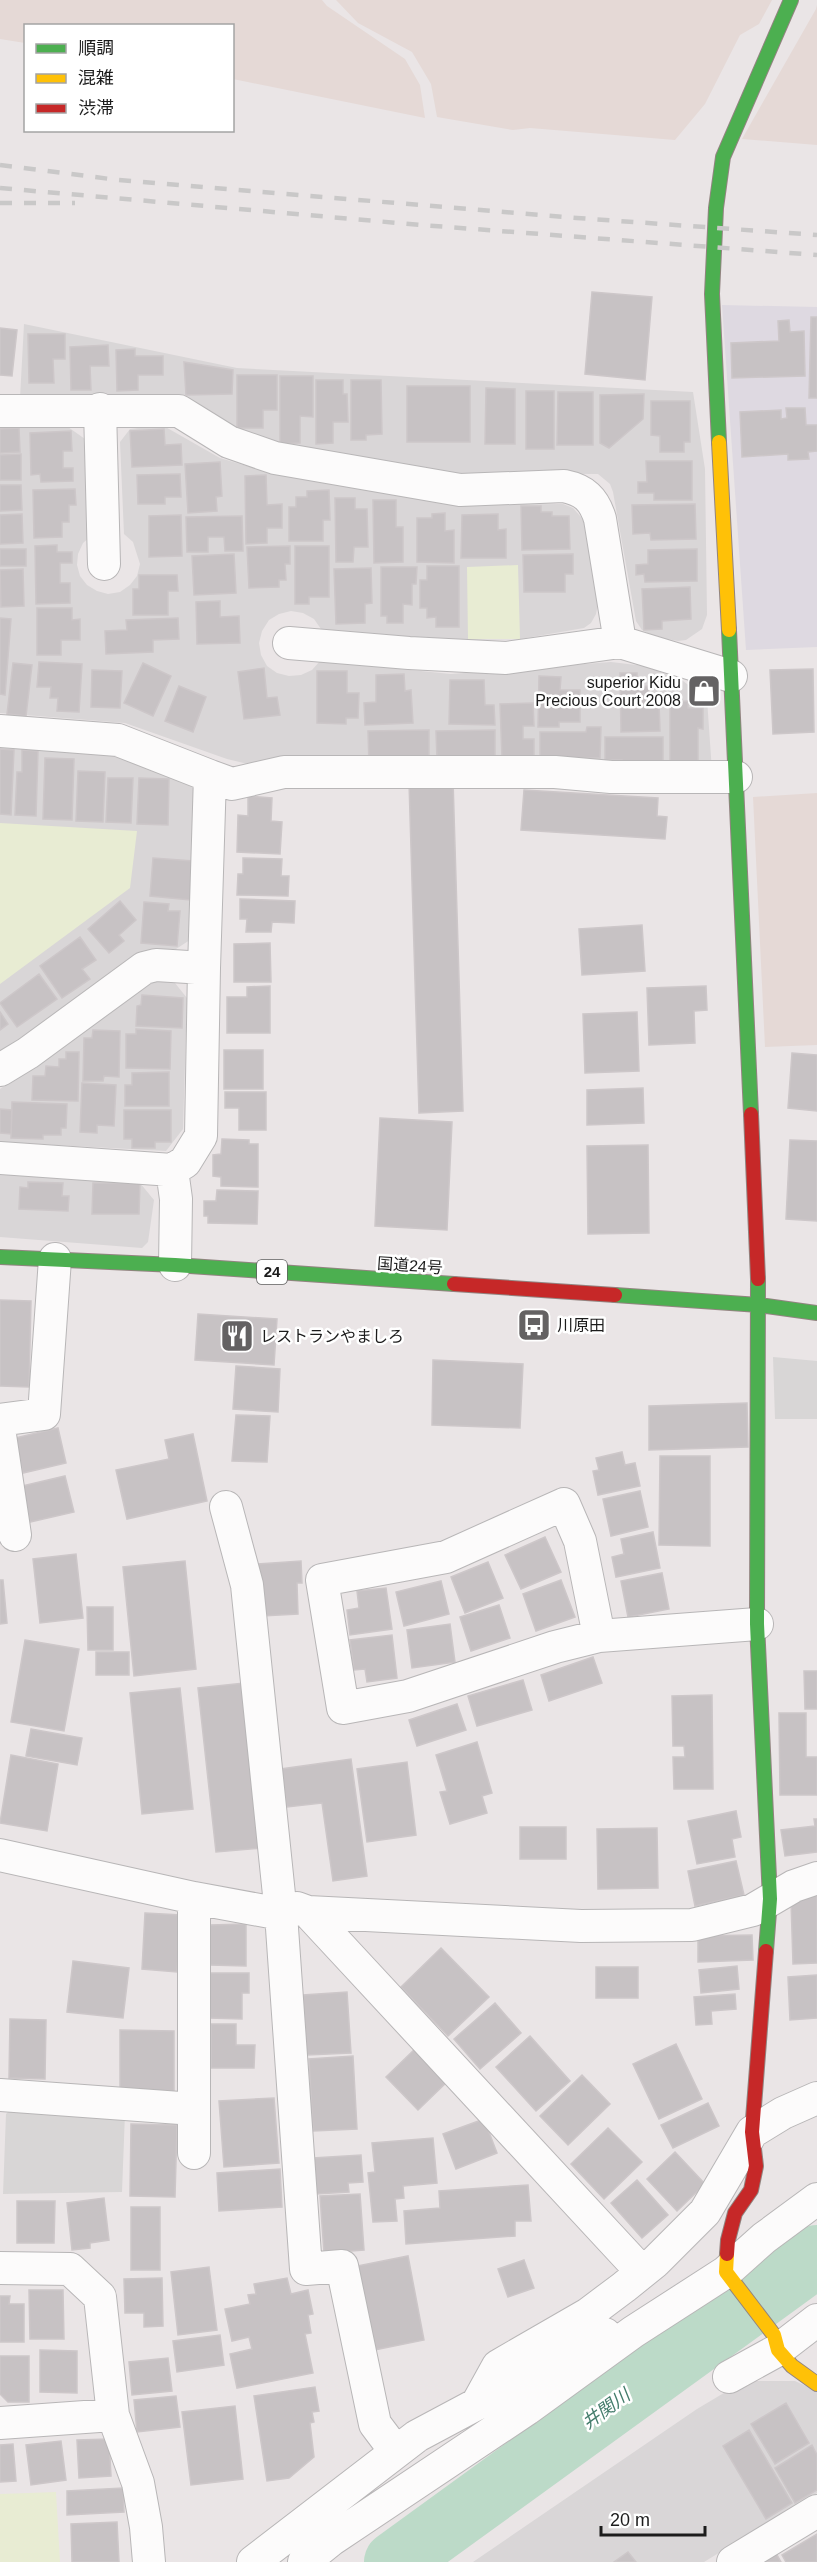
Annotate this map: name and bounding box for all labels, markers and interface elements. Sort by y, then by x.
legend [24,24,234,132]
text: 順調 [78,38,114,58]
text: 混雑 [78,68,114,88]
text: 渋滞 [78,98,114,118]
shop icon: superior Kidu Precious Court 2008 [686,673,722,709]
place label: superior Kidu Precious Court 2008 [535,674,681,709]
street label: 国道24号 [377,1255,443,1276]
road number: 24 [257,1260,287,1284]
bus stop icon: 川原田 [516,1307,552,1343]
place label: 川原田 [557,1317,605,1334]
restaurant icon: レストランやましろ [219,1318,255,1354]
place label: レストランやましろ [260,1328,404,1345]
water label: 井関川 [578,2384,635,2433]
scale bar [601,2499,704,2537]
text: 20 m [610,2510,650,2530]

